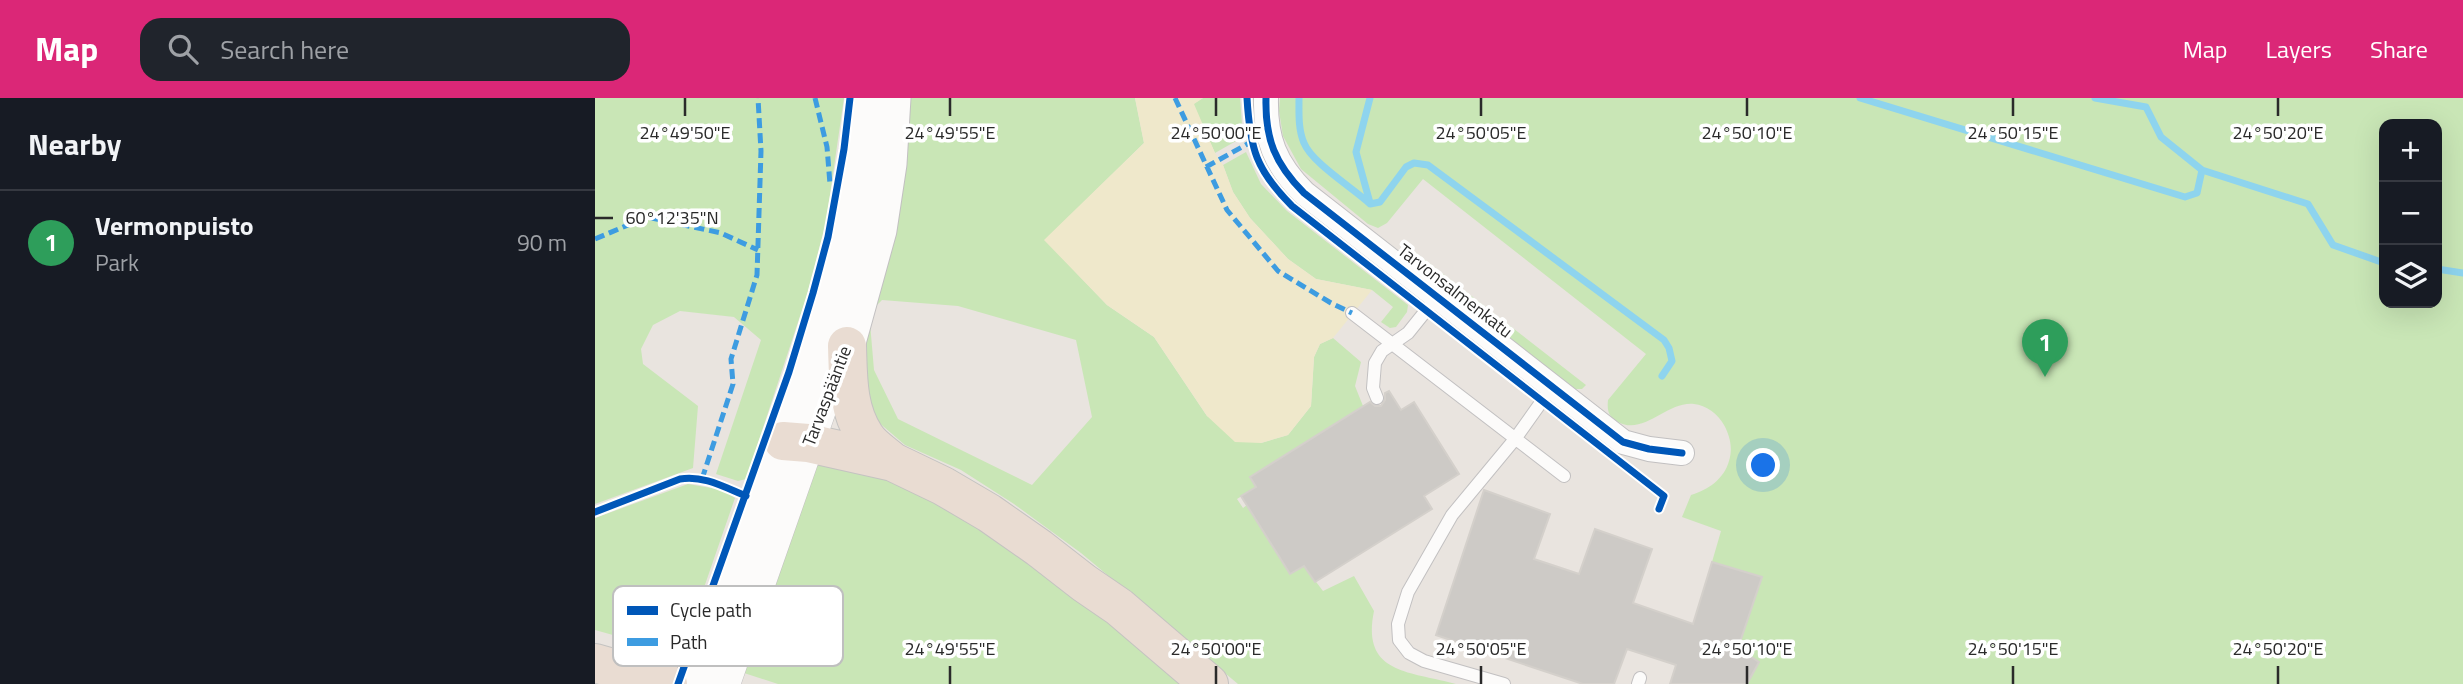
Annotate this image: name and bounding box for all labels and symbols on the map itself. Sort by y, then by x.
text: 24°49'50"E [640,119,731,146]
text: 24°49'55"E [905,119,996,146]
text: 24°50'00"E [1171,119,1262,146]
text: 24°50'05"E [1436,119,1527,146]
text: 24°50'10"E [1702,119,1793,146]
text: 24°50'15"E [1968,119,2059,146]
text: 24°50'20"E [2233,119,2324,146]
text: 60°12'35"N [625,204,719,231]
street label: Tarvonsalmenkatu [1392,237,1519,344]
pin: 1 [2022,319,2068,377]
street label: Tarvaspääntie [795,342,858,450]
your location [1746,448,1780,482]
legend [613,586,843,666]
text: Cycle path [670,595,752,624]
text: Path [670,627,708,656]
text: 24°49'55"E [905,635,996,662]
text: 24°50'00"E [1171,635,1262,662]
text: 24°50'05"E [1436,635,1527,662]
text: 24°50'10"E [1702,635,1793,662]
text: 24°50'15"E [1968,635,2059,662]
text: 24°50'20"E [2233,635,2324,662]

